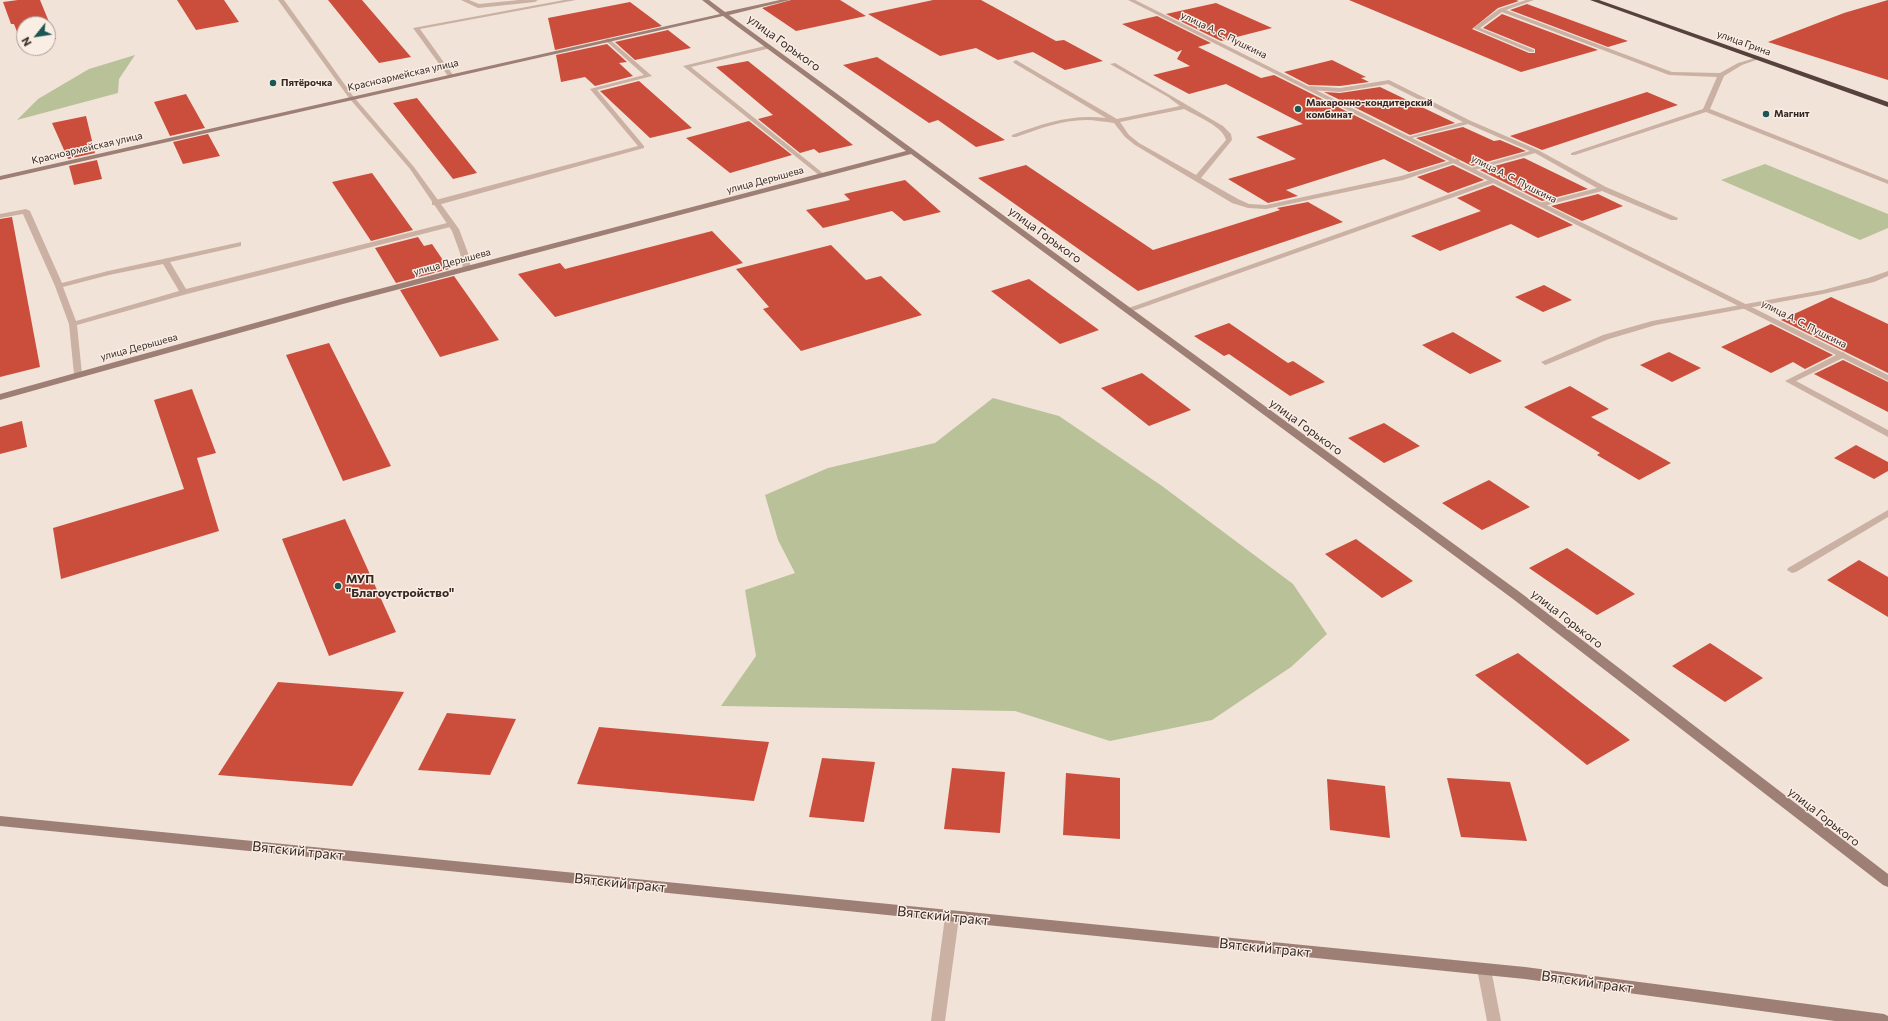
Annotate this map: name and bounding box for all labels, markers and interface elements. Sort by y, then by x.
street label: улица А. С. Пушкина [1179,9,1269,61]
street label: улица Горького [745,12,823,74]
north arrow [16,16,56,56]
street label: улица Грина [1715,28,1773,58]
text: N [18,35,34,49]
street label: Красноармейская улица [346,56,460,94]
place label: Пятёрочка [281,77,332,89]
marker: Пятёрочка [268,78,278,88]
place label: Макаронно-кондитерский комбинат [1306,97,1433,120]
marker: Макаронно-кондитерский комбинат [1293,104,1303,114]
place label: Магнит [1774,108,1810,120]
marker: Магнит [1761,109,1771,119]
street label: Красноармейская улица [30,129,144,167]
street label: улица А. С. Пушкина [1469,152,1559,206]
street label: улица Дерышева [725,164,805,196]
street label: улица Горького [1006,204,1084,266]
street label: улица Дерышева [412,246,492,278]
street label: улица А. С. Пушкина [1759,297,1849,351]
street label: улица Дерышева [99,331,179,363]
street label: улица Горького [1267,396,1345,458]
place label: МУП "Благоустройство" [346,572,454,600]
marker: МУП "Благоустройство" [333,581,343,591]
street label: улица Горького [1528,587,1606,651]
street label: улица Горького [1785,785,1863,849]
street label: Вятский тракт [251,838,345,864]
street label: Вятский тракт [573,870,667,896]
street label: Вятский тракт [896,903,990,929]
street label: Вятский тракт [1218,935,1312,961]
street label: Вятский тракт [1540,967,1634,997]

